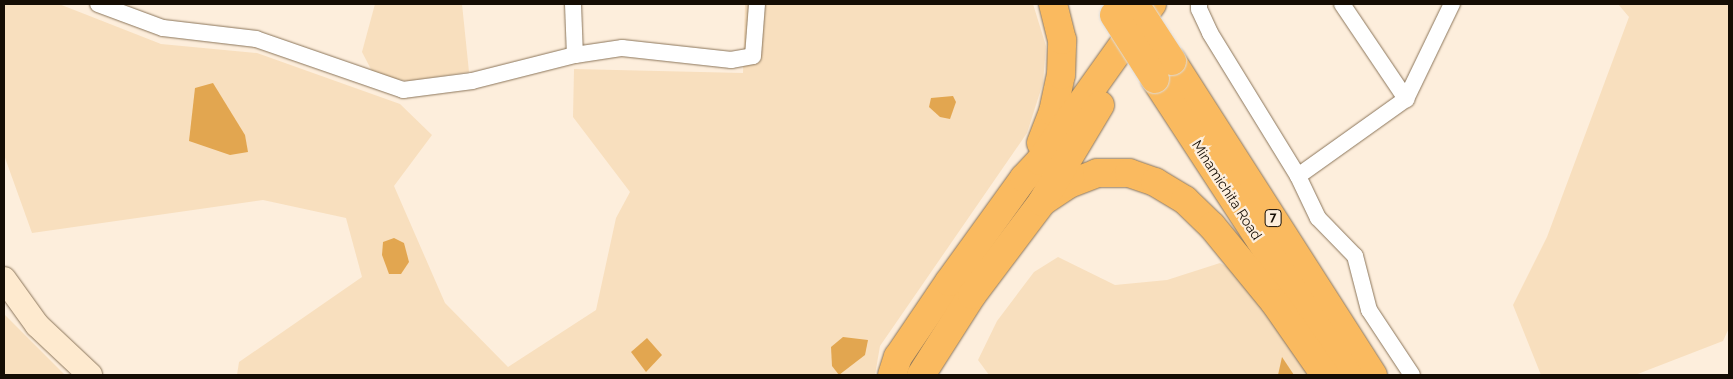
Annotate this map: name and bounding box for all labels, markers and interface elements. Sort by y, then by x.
street label: Minamichita Road [1189,137,1265,243]
road number: 7 [1264,208,1282,228]

